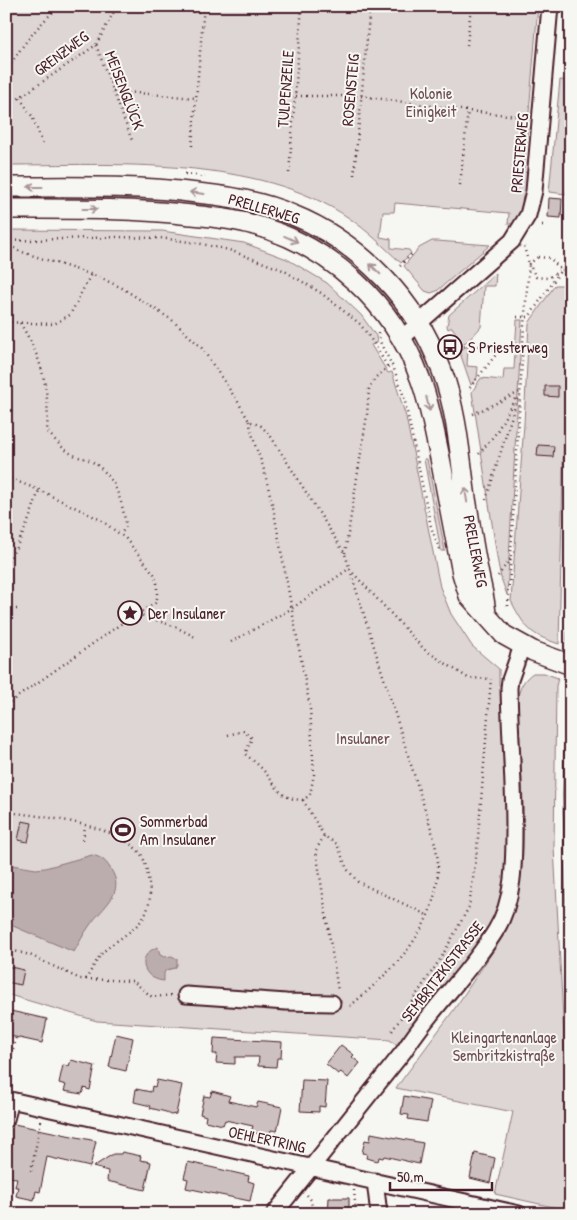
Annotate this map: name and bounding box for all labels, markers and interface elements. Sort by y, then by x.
street label: GRENZWEG [29,25,93,81]
street label: MEISENGLÜCK [100,47,150,133]
street label: TULPENZEILE [271,50,299,128]
street label: ROSENSTEIG [336,53,364,127]
park label: Kolonie Einigkeit [406,82,457,122]
street label: PRIESTERWEG [505,112,533,194]
one-way arrow [27,182,44,192]
street label: PRELLERWEG [226,187,302,229]
one-way arrow [190,188,206,198]
one-way arrow [82,204,98,214]
one-way arrow [283,235,298,245]
one-way arrow [369,263,381,275]
bus stop icon: S Priesterweg [437,334,463,360]
place label: S Priesterweg [468,336,548,358]
one-way arrow [424,396,434,412]
one-way arrow [461,487,471,503]
street label: PRELLERWEG [458,513,494,589]
place icon: Der Insulaner [117,600,143,626]
place label: Der Insulaner [148,602,226,624]
park label: Insulaner [336,727,390,749]
place label: Sommerbad Am Insulaner [140,810,216,850]
sports icon: Sommerbad Am Insulaner [110,817,136,843]
street label: SEMBRITZKISTRASSE [396,916,488,1026]
park label: Kleingartenanlage Sembritzkistraße [451,1026,558,1066]
street label: OEHLERTRING [226,1120,308,1158]
scale bar [390,1160,492,1192]
text: 50 m [397,1166,424,1187]

